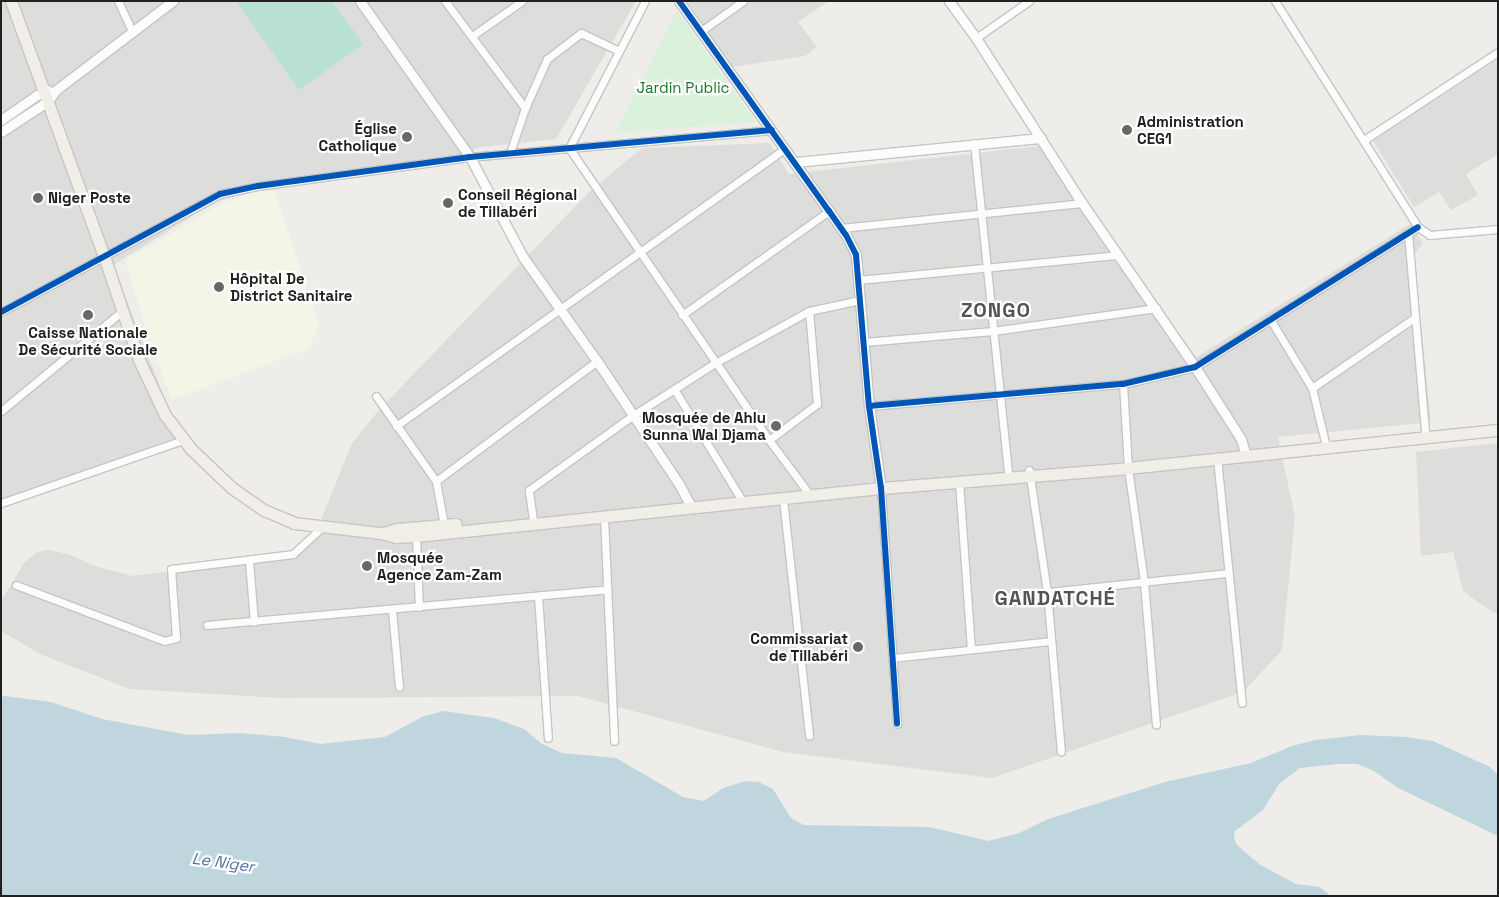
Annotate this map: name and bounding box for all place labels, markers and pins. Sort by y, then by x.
place label: Administration CEG1 [1137,112,1244,147]
place label: Église Catholique [319,119,397,154]
marker: Administration CEG1 [1121,124,1133,136]
marker: Église Catholique [401,131,413,143]
place label: Conseil Régional de Tillabéri [458,185,577,220]
place label: Niger Poste [48,189,131,207]
marker: Niger Poste [32,192,44,204]
marker: Conseil Régional de Tillabéri [442,197,454,209]
place label: Hôpital De District Sanitaire [230,269,352,304]
marker: Hôpital De District Sanitaire [212,280,226,294]
marker: Caisse Nationale De Sécurité Sociale [82,309,94,321]
place label: Caisse Nationale De Sécurité Sociale [18,323,158,358]
place label: Mosquée de Ahlu Sunna Wal Djama [642,408,766,443]
marker: Mosquée de Ahlu Sunna Wal Djama [770,420,782,432]
place label: Mosquée Agence Zam-Zam [377,548,502,583]
marker: Mosquée Agence Zam-Zam [361,560,373,572]
place label: Commissariat de Tillabéri [750,629,848,664]
marker: Commissariat de Tillabéri [852,641,864,653]

